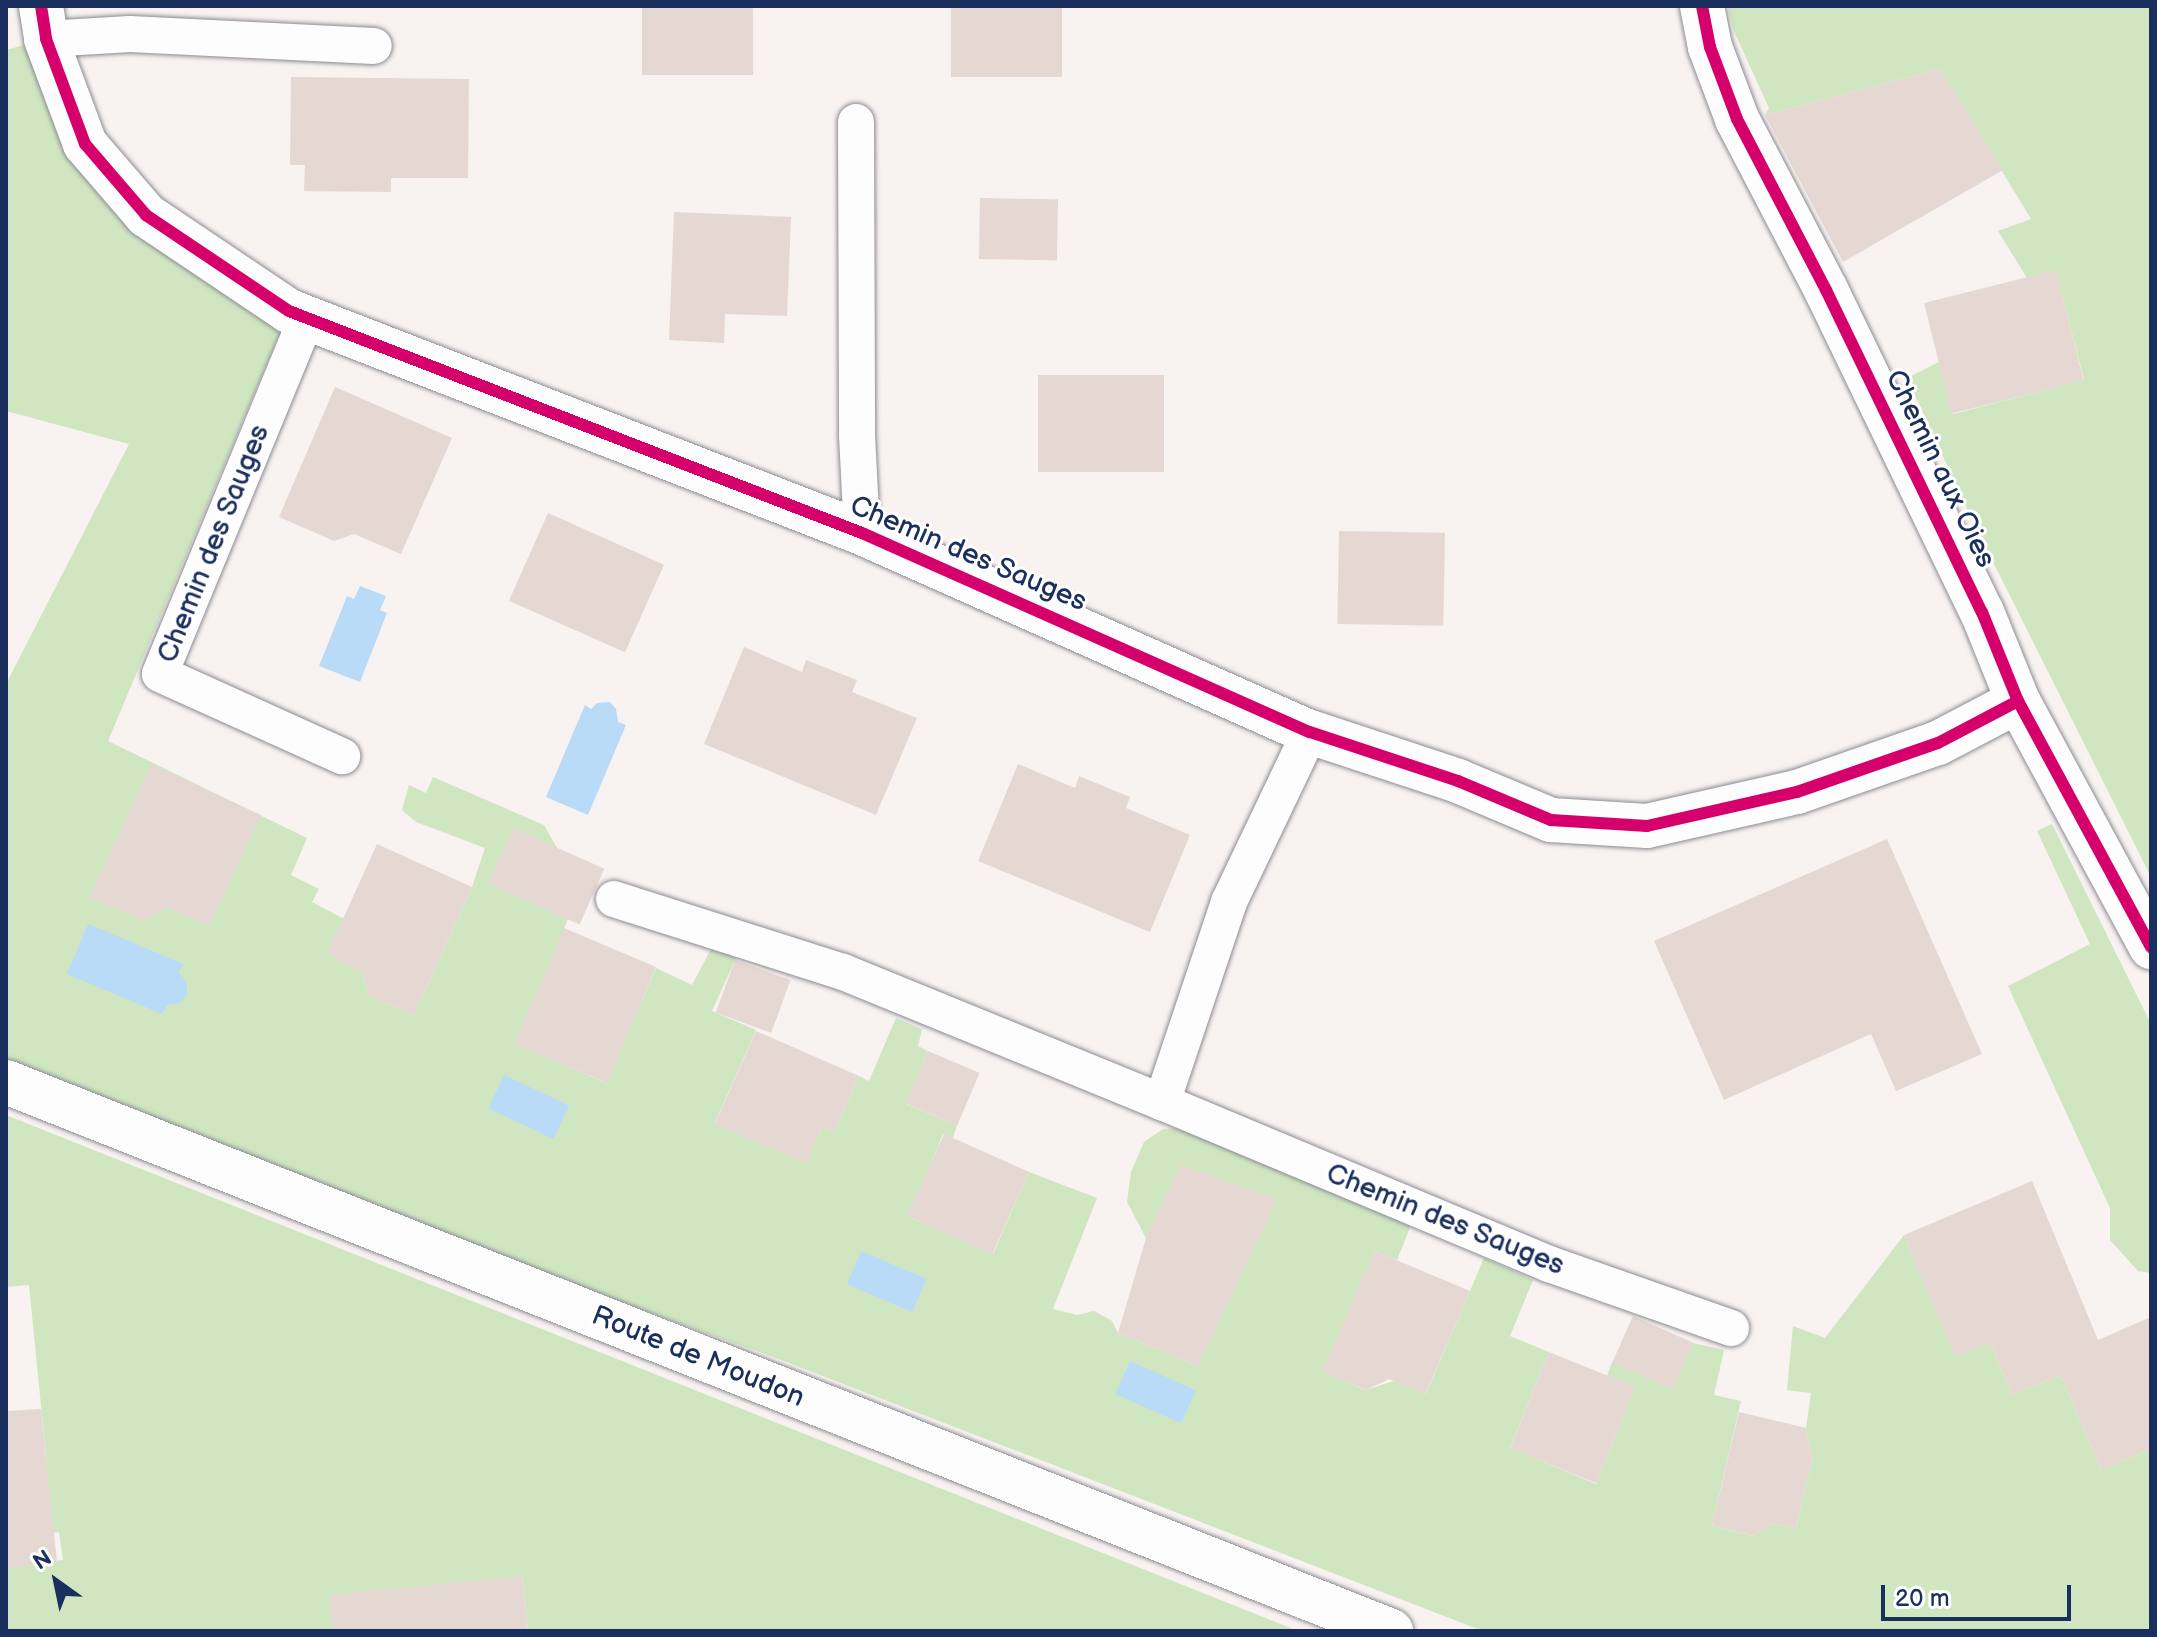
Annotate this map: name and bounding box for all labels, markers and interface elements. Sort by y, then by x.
street label: Chemin aux Oies [1878,365,2002,573]
street label: Chemin des Sauges [151,420,277,668]
street label: Chemin des Sauges [844,489,1092,619]
street label: Chemin des Sauges [1321,1157,1569,1283]
street label: Route de Moudon [587,1299,809,1415]
north arrow [16,1541,96,1621]
text: N [28,1545,57,1576]
scale bar [1885,1569,2075,1619]
text: 20 m [1895,1584,1950,1613]

